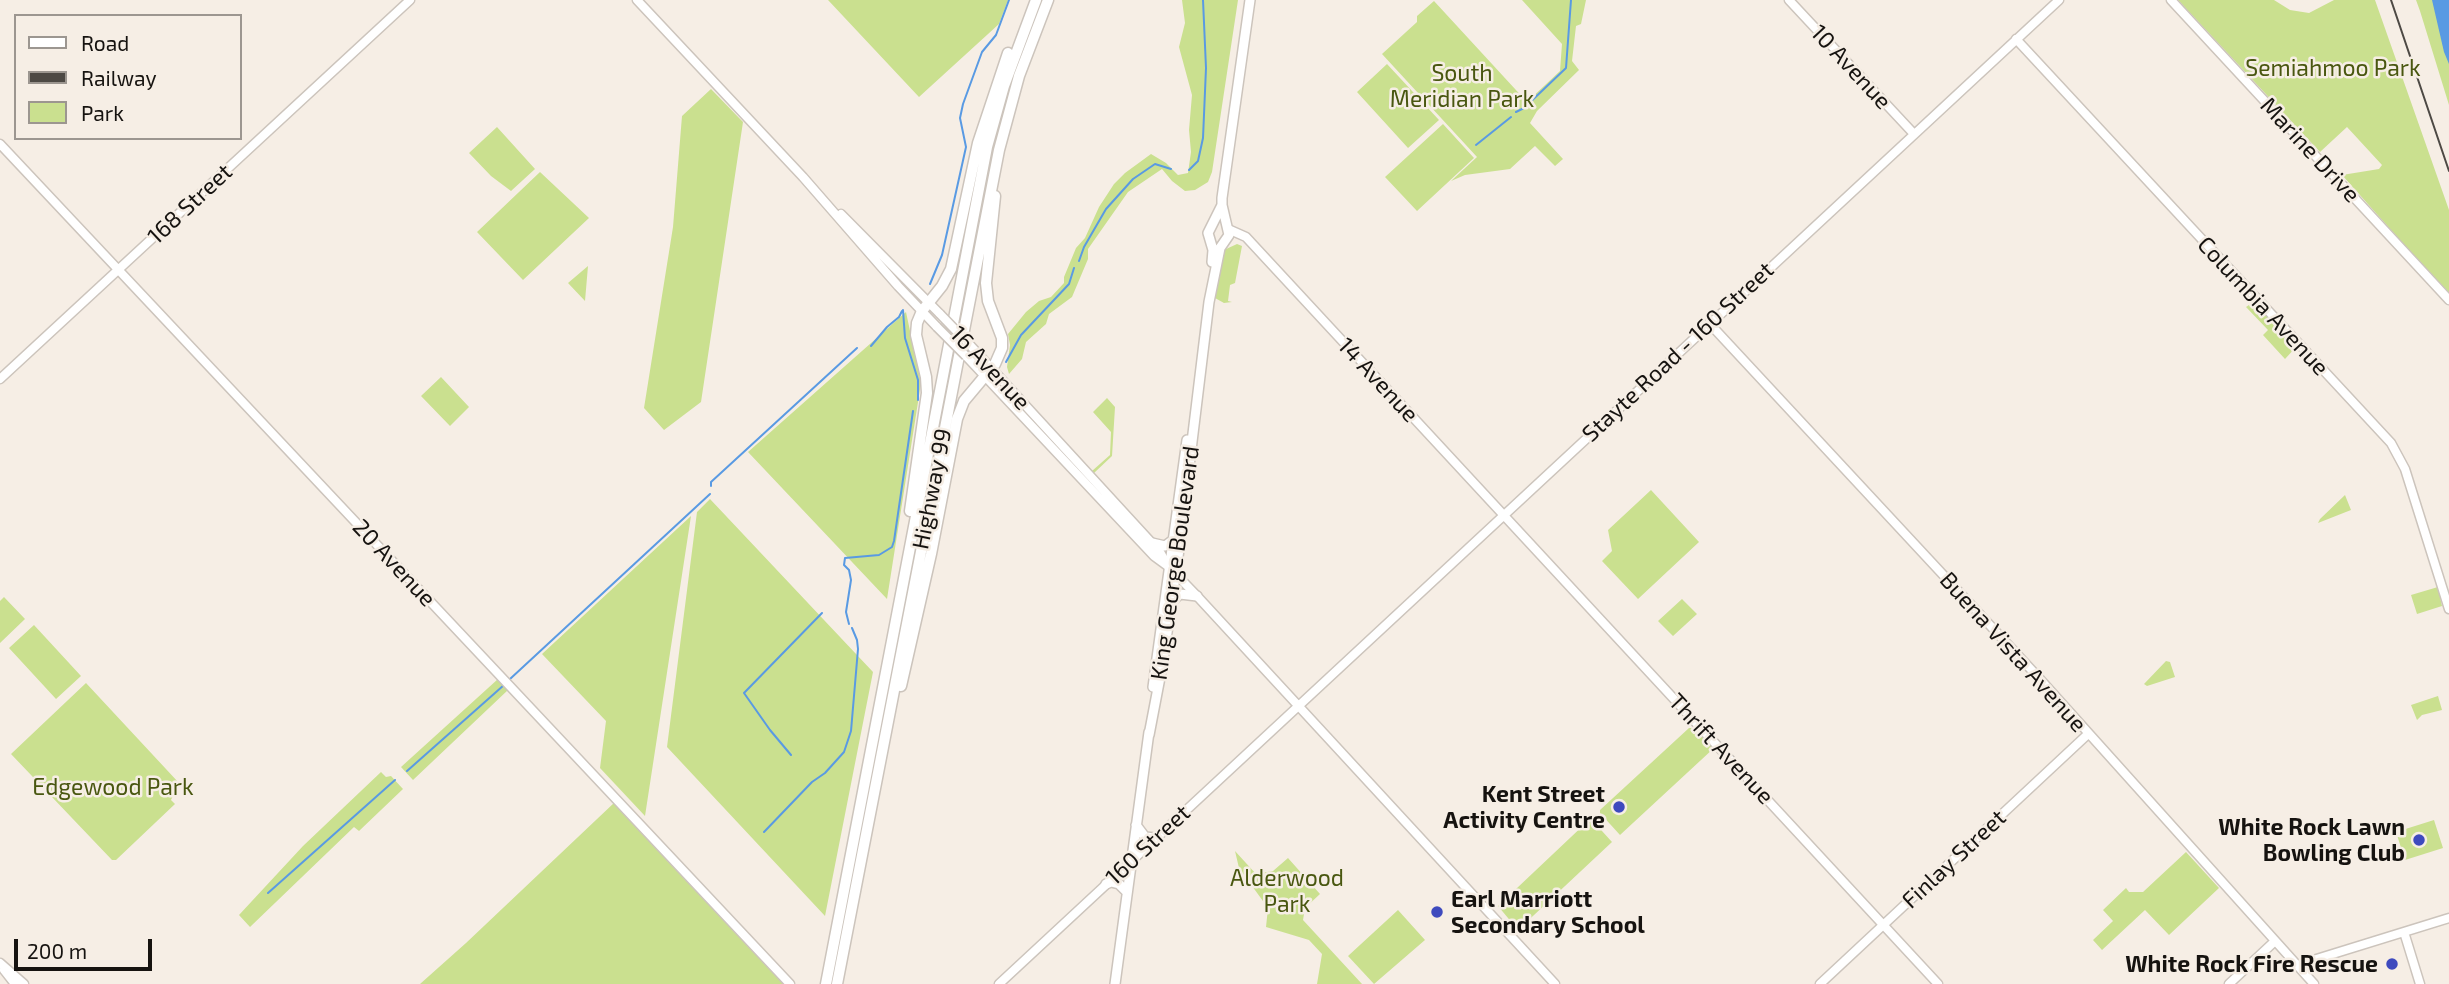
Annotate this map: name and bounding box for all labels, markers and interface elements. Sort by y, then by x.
legend [14,14,242,140]
street label: 10 Avenue [1805,19,1897,115]
text: Road [81,30,129,55]
park label: Semiahmoo Park [2245,54,2421,82]
park label: South Meridian Park [1390,59,1534,113]
text: Railway [81,65,157,90]
street label: Marine Drive [2254,92,2366,208]
text: Park [81,100,124,125]
street label: 168 Street [142,158,238,250]
street label: Columbia Avenue [2192,231,2334,381]
street label: Stayte Road - 160 Street [1577,256,1779,448]
street label: 16 Avenue [944,320,1036,416]
street label: 14 Avenue [1332,332,1424,428]
street label: Highway 99 [907,426,957,552]
street label: King George Boulevard [1145,444,1205,682]
street label: 20 Avenue [347,514,441,612]
street label: Buena Vista Avenue [1934,566,2092,738]
street label: Thrift Avenue [1663,688,1779,810]
park label: Edgewood Park [32,773,194,801]
place label: Kent Street Activity Centre [1443,780,1605,834]
street label: 160 Street [1100,799,1196,891]
marker: Kent Street Activity Centre [1611,799,1627,815]
street label: Finlay Street [1896,804,2012,914]
place label: White Rock Lawn Bowling Club [2218,813,2405,867]
marker: White Rock Lawn Bowling Club [2411,832,2427,848]
park label: Alderwood Park [1230,864,1344,918]
place label: Earl Marriott Secondary School [1451,885,1645,939]
marker: Earl Marriott Secondary School [1429,904,1445,920]
scale bar [18,925,156,969]
text: 200 m [27,938,87,963]
place label: White Rock Fire Rescue [2125,950,2378,978]
marker: White Rock Fire Rescue [2384,956,2400,972]

